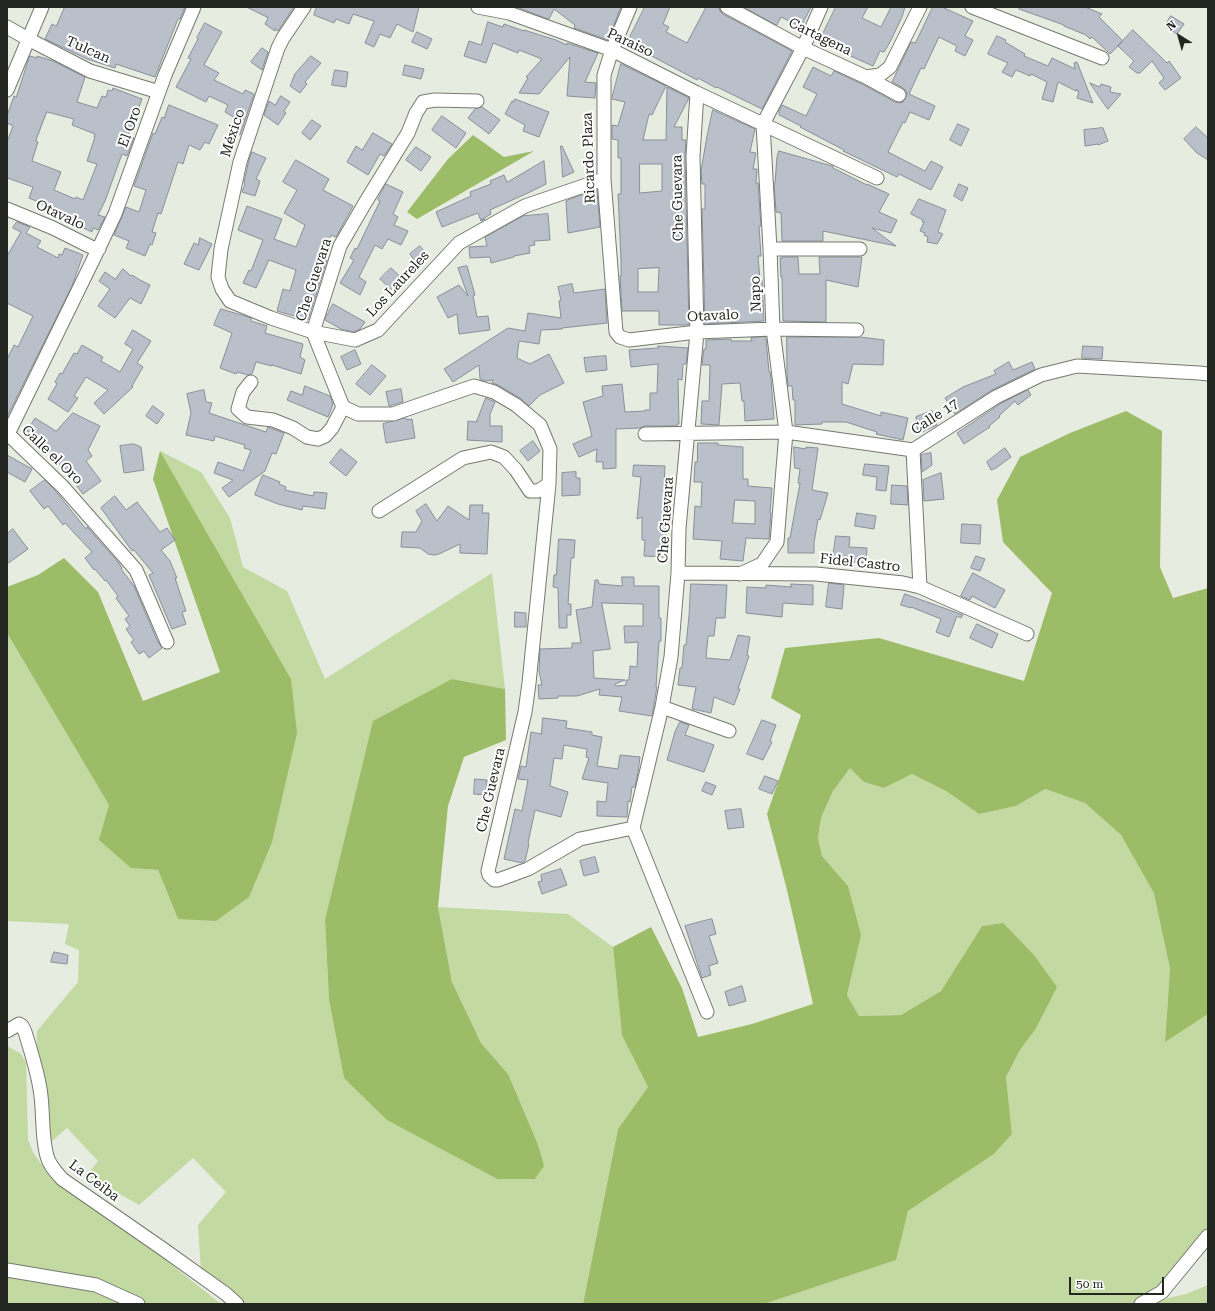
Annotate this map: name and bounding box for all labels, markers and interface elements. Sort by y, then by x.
street label: Cartagena [786,14,854,60]
north arrow [1159,16,1199,56]
text: N [1164,18,1179,34]
street label: Paraiso [604,25,656,61]
street label: Tulcan [63,33,113,67]
street label: El Oro [115,104,145,150]
street label: México [217,107,249,159]
street label: Ricardo Plaza [579,112,599,204]
street label: Che Guevara [669,155,687,241]
street label: Otavalo [33,196,87,234]
street label: Che Guevara [293,236,335,324]
street label: Los Laureles [363,247,433,321]
street label: Napo [747,276,765,312]
street label: Otavalo [687,306,739,326]
street label: Calle 17 [908,395,962,439]
street label: Calle el Oro [18,422,86,488]
street label: Che Guevara [655,476,677,564]
street label: Fidel Castro [819,550,901,576]
street label: Che Guevara [473,746,509,834]
street label: La Ceiba [66,1157,122,1205]
scale bar [1071,1269,1166,1295]
text: 50 m [1076,1277,1103,1291]

